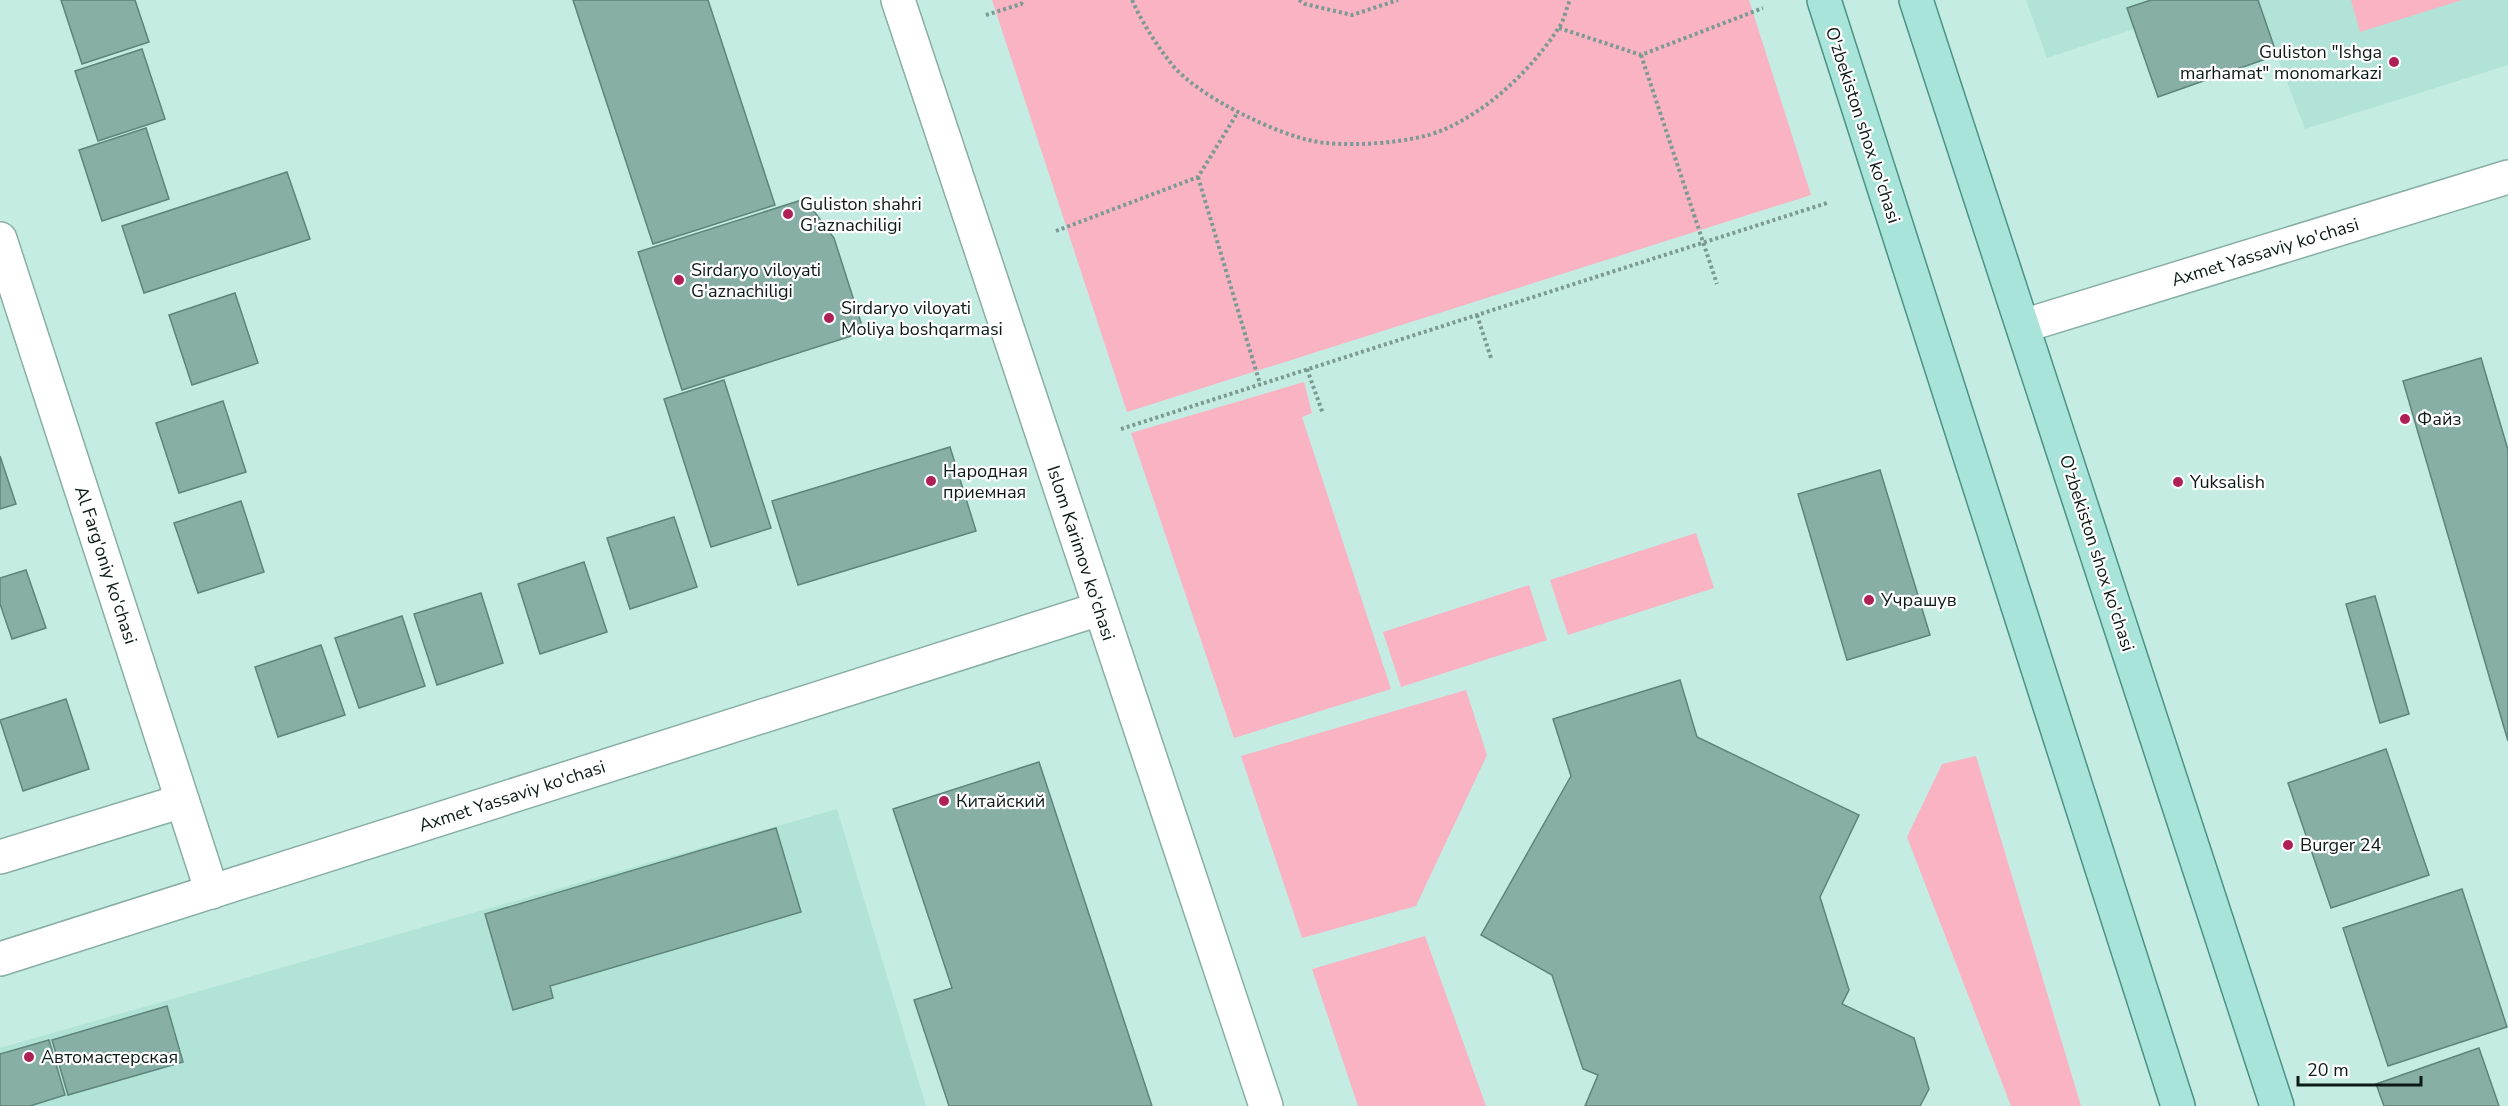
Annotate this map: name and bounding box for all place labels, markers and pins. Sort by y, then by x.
place label: Guliston "Ishga marhamat" monomarkazi [2180,40,2382,85]
marker: Guliston "Ishga marhamat" monomarkazi [2387,55,2401,69]
place label: Guliston shahri G'aznachiligi [800,192,922,237]
marker: Guliston shahri G'aznachiligi [781,207,795,221]
place label: Sirdaryo viloyati G'aznachiligi [691,258,821,303]
marker: Sirdaryo viloyati G'aznachiligi [672,273,686,287]
place label: Sirdaryo viloyati Moliya boshqarmasi [841,296,1003,341]
marker: Sirdaryo viloyati Moliya boshqarmasi [822,311,836,325]
place label: Файз [2417,407,2461,431]
marker: Файз [2398,412,2412,426]
place label: Народная приемная [943,459,1028,504]
place label: Yuksalish [2189,470,2265,494]
marker: Народная приемная [924,474,938,488]
marker: Yuksalish [2171,475,2185,489]
place label: Учрашув [1880,588,1957,612]
marker: Учрашув [1862,593,1876,607]
place label: Китайский [956,789,1045,813]
marker: Китайский [937,794,951,808]
place label: Burger 24 [2300,833,2382,857]
marker: Burger 24 [2281,838,2295,852]
place label: Автомастерская [41,1045,178,1069]
marker: Автомастерская [22,1050,36,1064]

